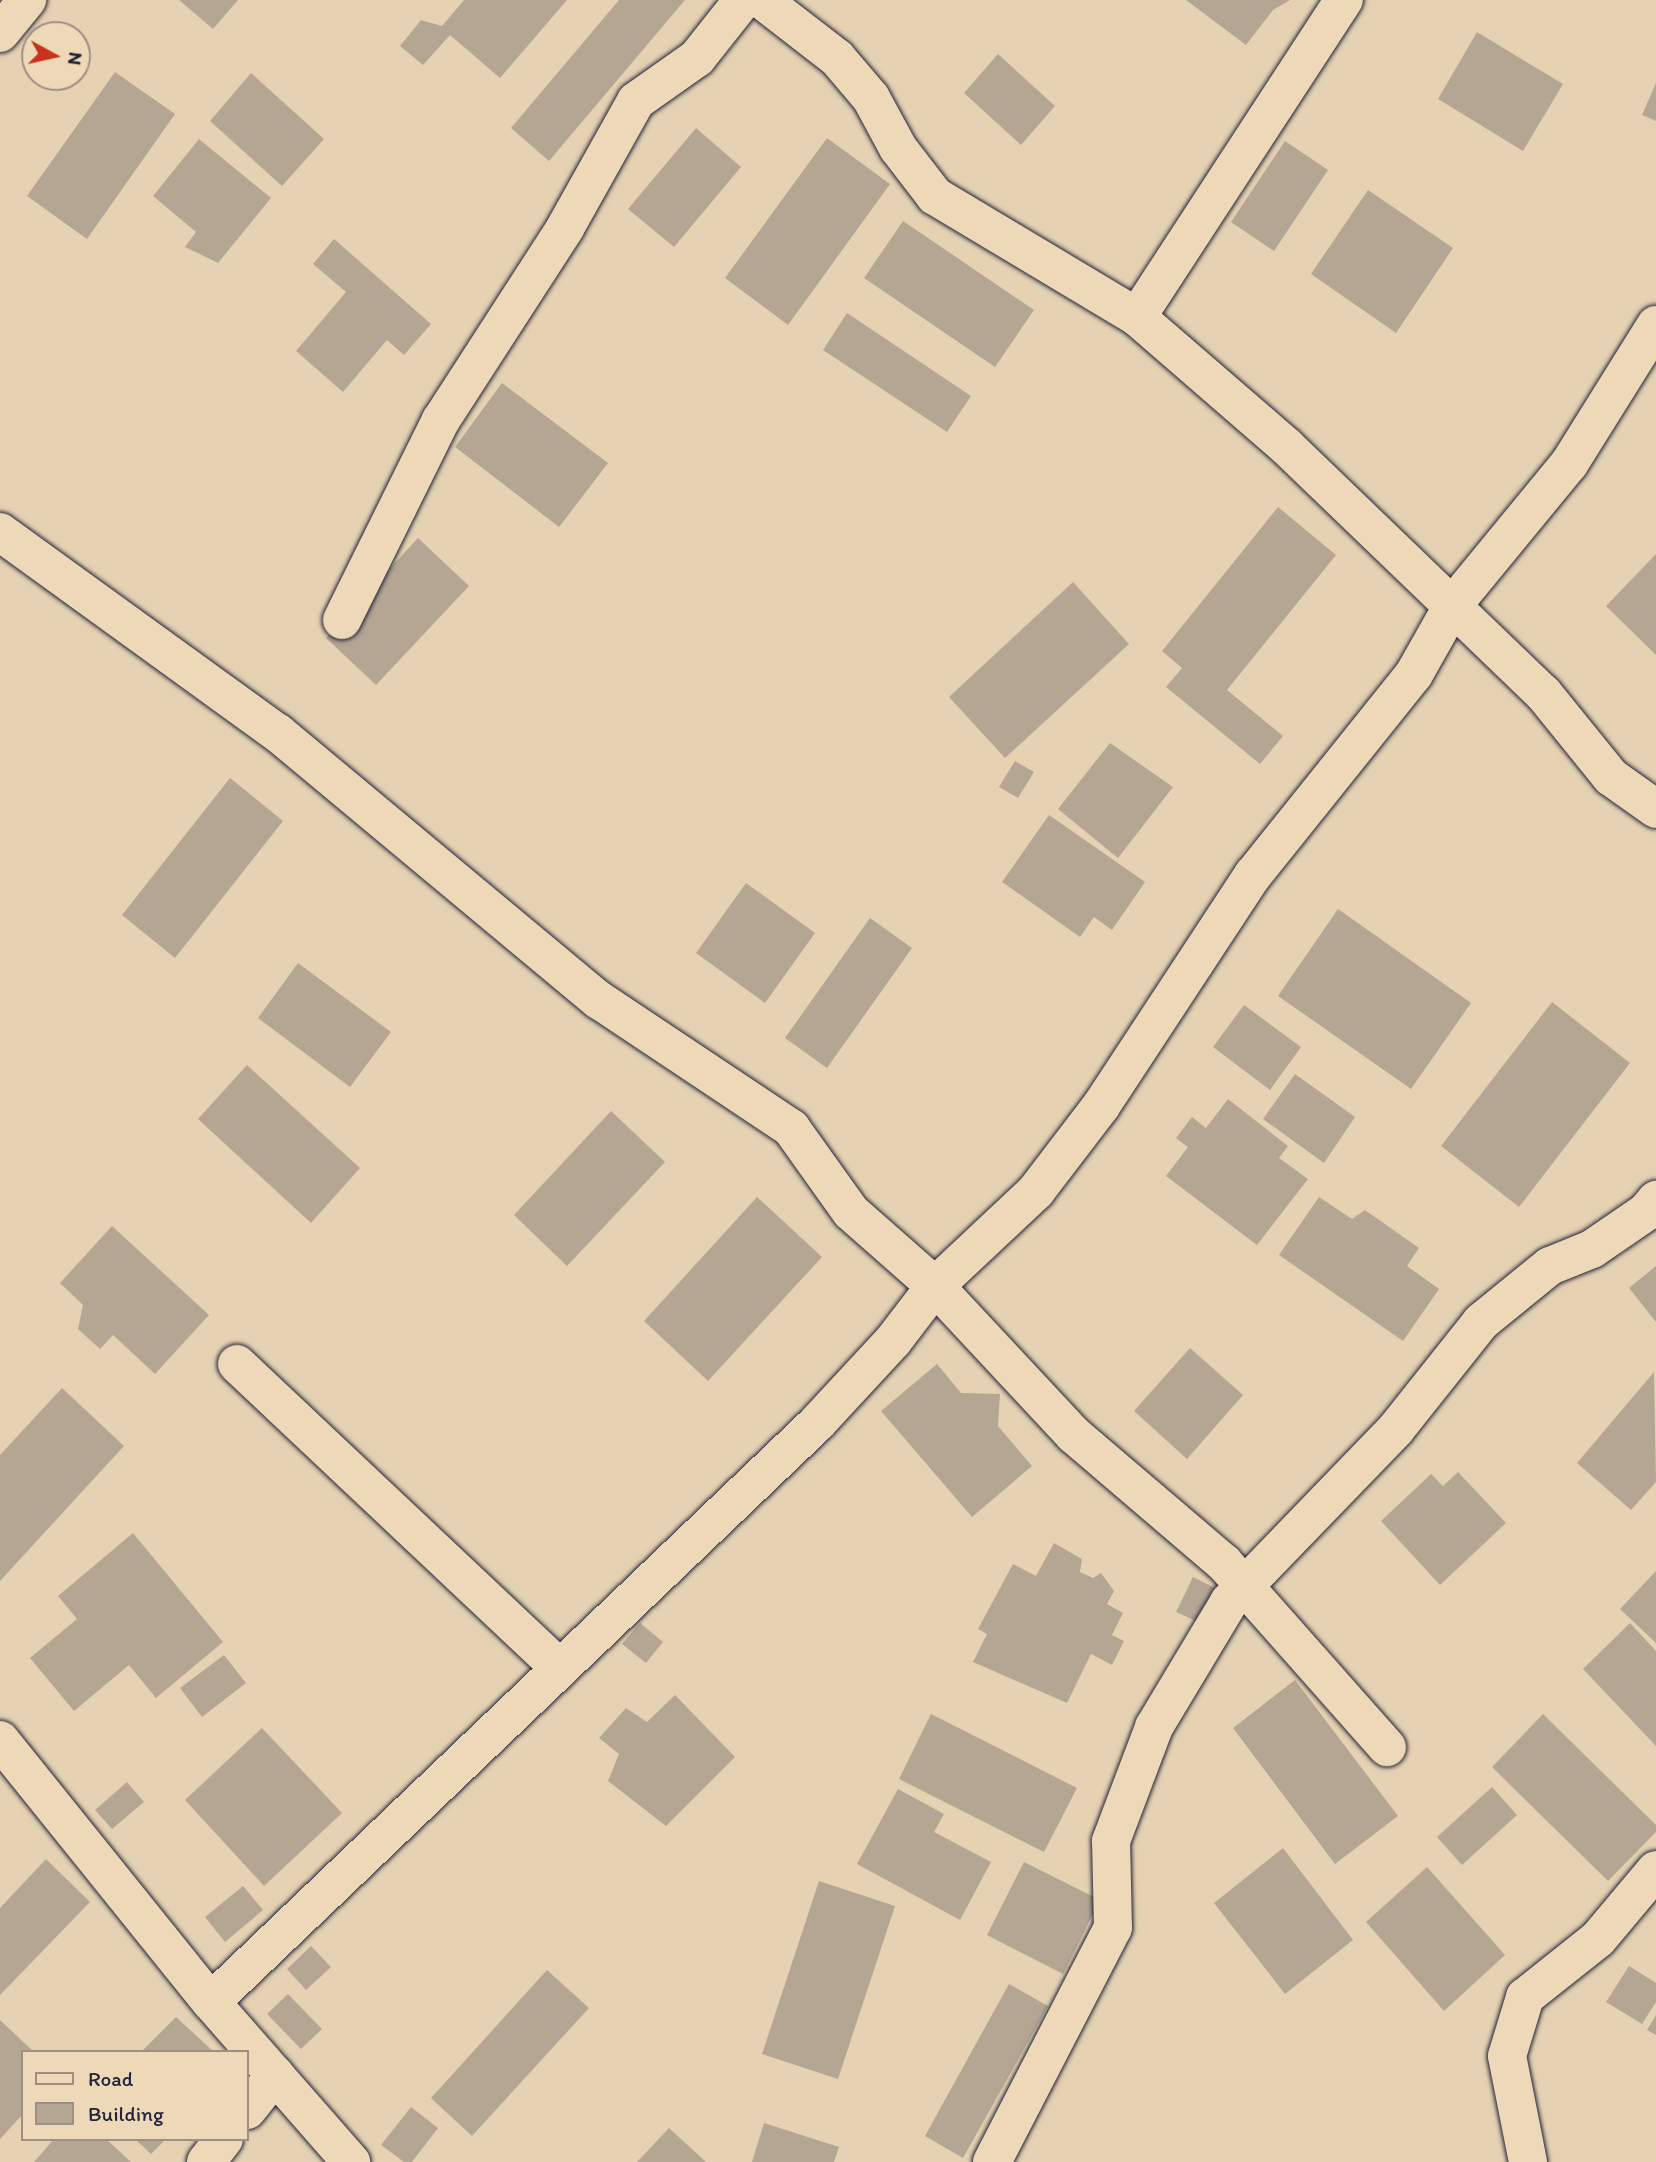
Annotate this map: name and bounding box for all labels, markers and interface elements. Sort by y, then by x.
north arrow [21,21,91,91]
text: N [63,51,88,67]
legend [21,2050,248,2141]
text: Road [88,2066,133,2091]
text: Building [88,2101,164,2126]

